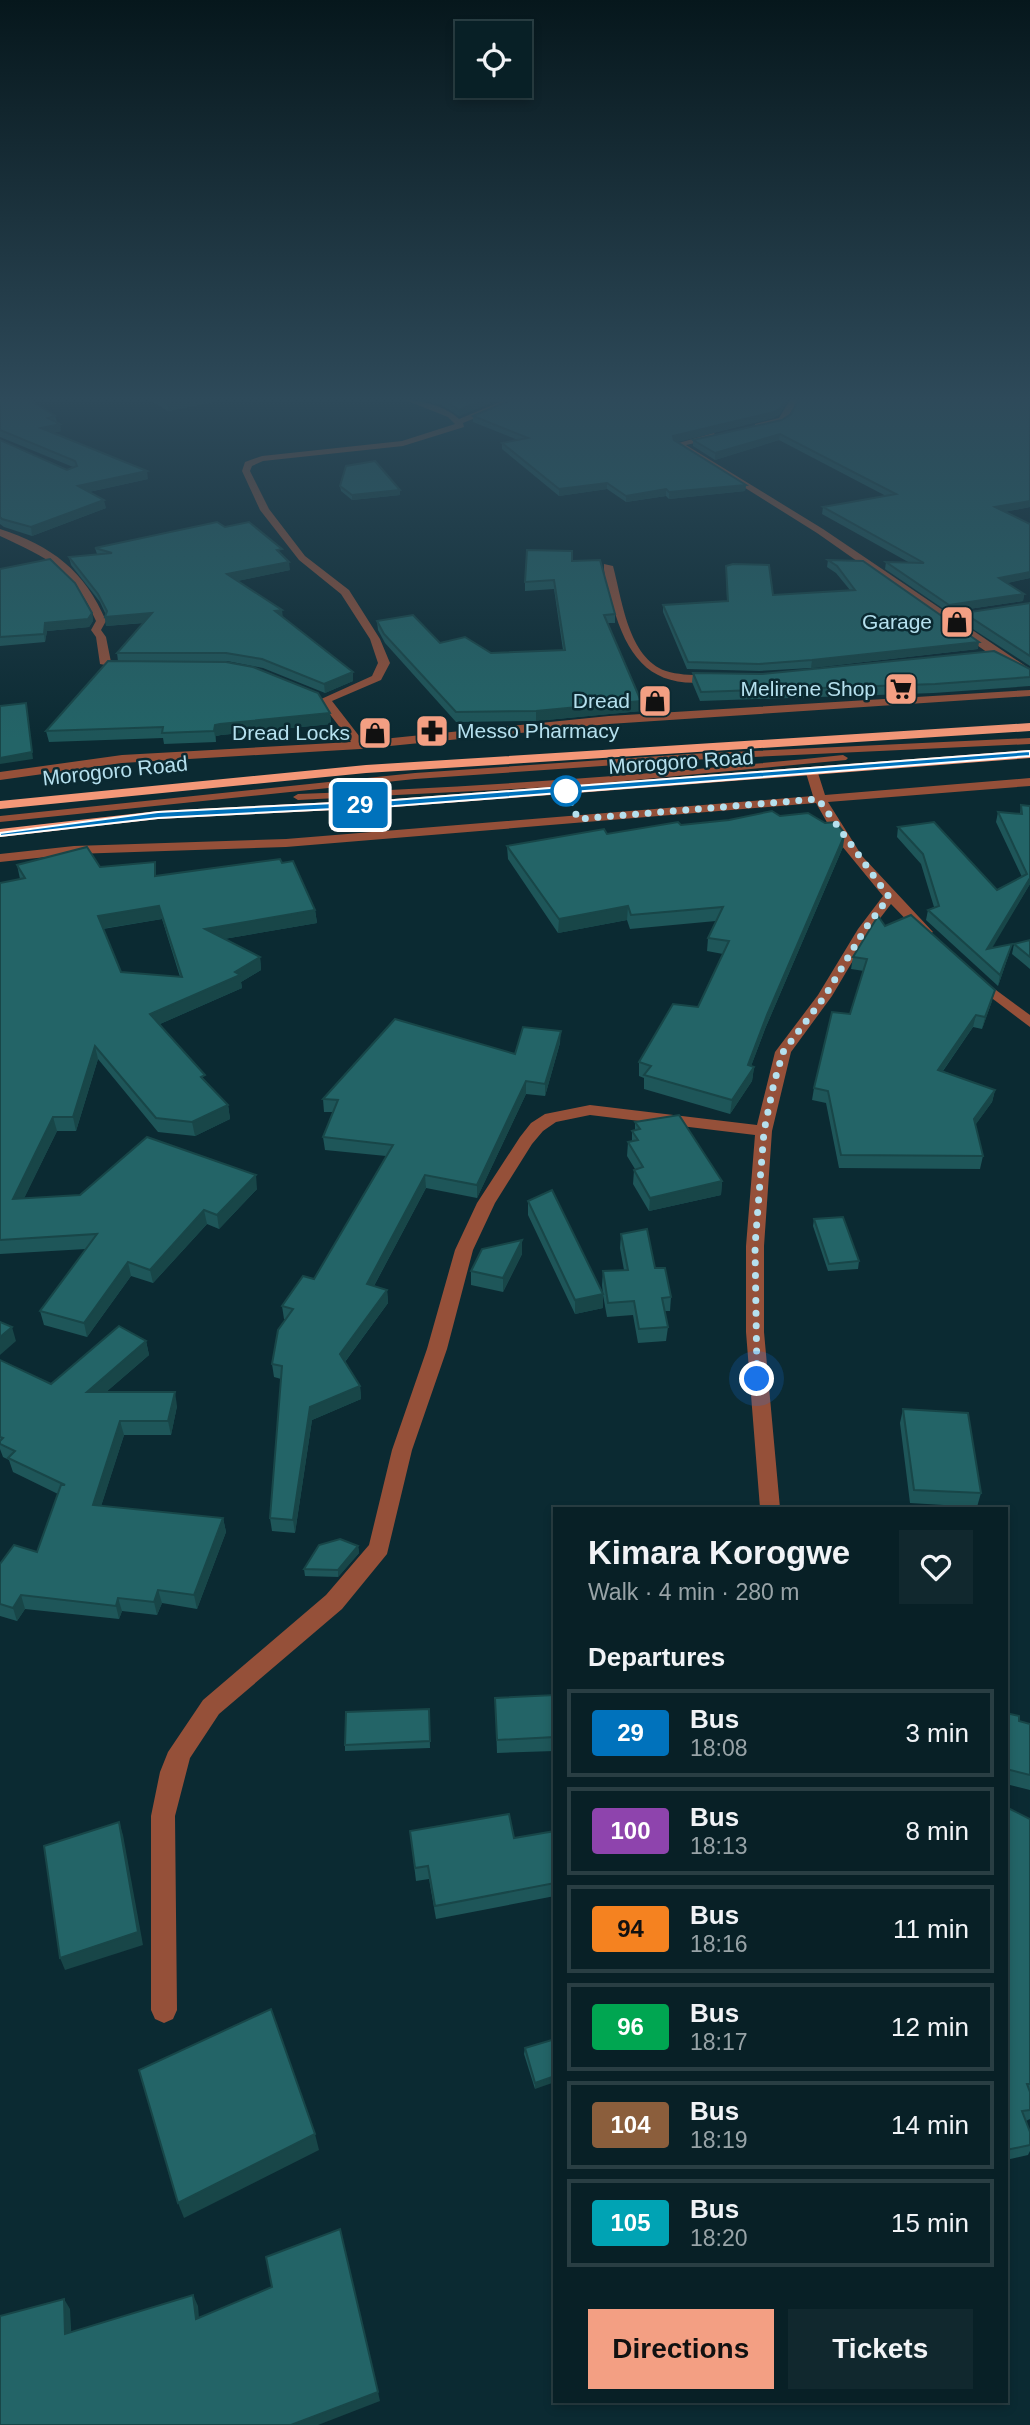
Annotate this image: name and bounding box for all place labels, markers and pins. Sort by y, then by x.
shop icon: Garage [938,603,976,641]
place label: Garage [862,610,932,633]
supermarket icon: Melirene Shop [882,670,920,708]
place label: Melirene Shop [741,677,876,700]
shop icon: Dread [636,682,674,720]
place label: Dread [573,689,630,712]
pharmacy icon: Messo Pharmacy [413,712,451,750]
shop icon: Dread Locks [356,714,394,752]
place label: Messo Pharmacy [457,719,620,742]
place label: Dread Locks [232,721,350,744]
unlabelled marker [551,776,581,806]

